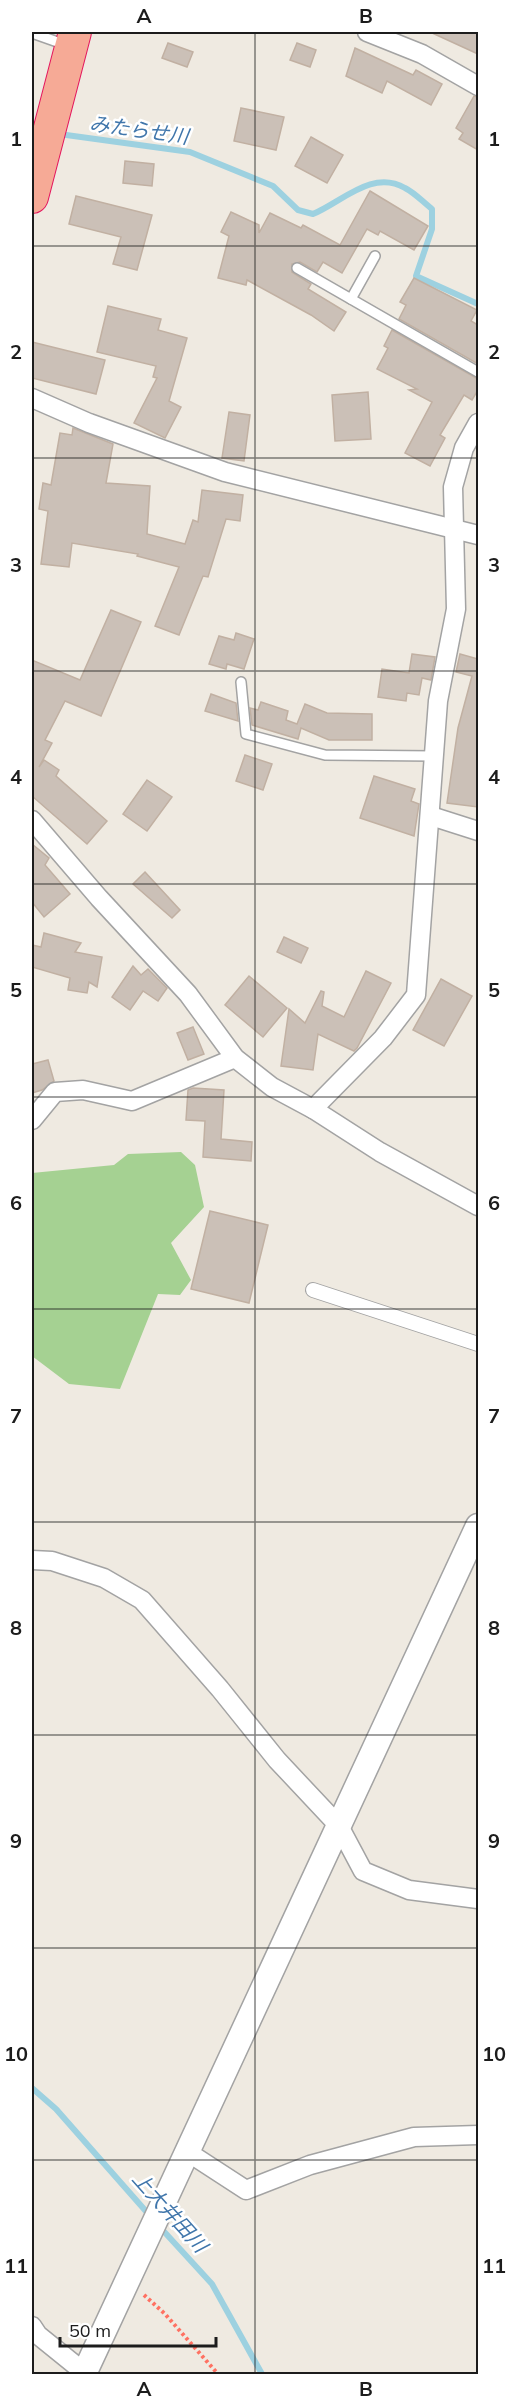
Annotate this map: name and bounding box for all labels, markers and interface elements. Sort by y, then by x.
text: A [137,3,152,28]
text: B [359,3,373,28]
water label: みたらせ川 [88,110,192,149]
text: 1 [10,126,22,151]
text: 1 [488,126,500,151]
text: 2 [10,339,22,364]
text: 2 [488,339,500,364]
text: 3 [10,552,22,577]
text: 3 [488,552,500,577]
text: 4 [10,764,22,789]
text: 4 [488,764,500,789]
text: 5 [10,977,22,1002]
text: 5 [488,977,500,1002]
text: 6 [10,1190,22,1215]
text: 6 [488,1190,500,1215]
text: 7 [10,1403,22,1428]
text: 7 [488,1403,500,1428]
text: 8 [10,1615,22,1640]
text: 8 [488,1615,500,1640]
text: 9 [10,1828,22,1853]
text: 9 [488,1828,500,1853]
text: 10 [4,2041,28,2066]
text: 10 [482,2041,506,2066]
water label: 上大井田川 [128,2166,214,2259]
text: 11 [4,2253,28,2278]
text: 11 [482,2253,506,2278]
scale bar [60,2310,216,2348]
text: 50 m [69,2319,111,2342]
text: A [137,2376,152,2401]
text: B [359,2376,373,2401]

